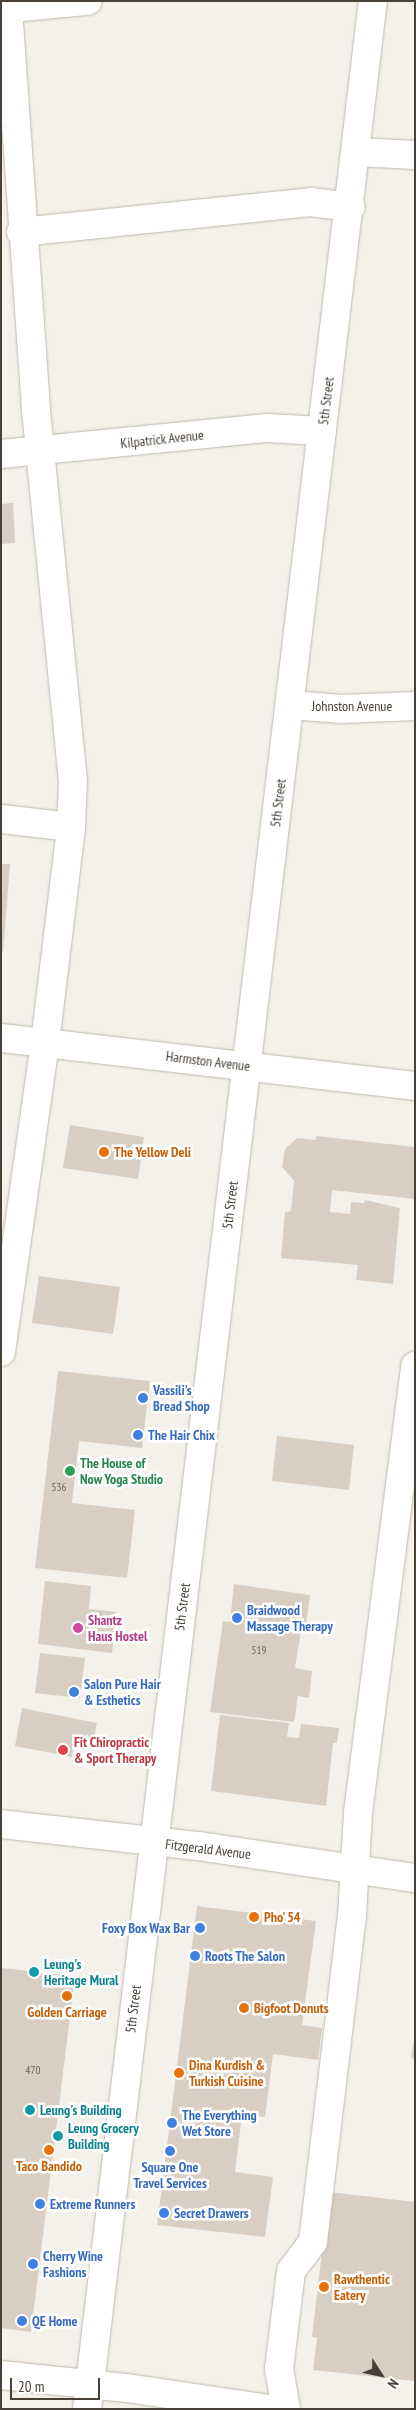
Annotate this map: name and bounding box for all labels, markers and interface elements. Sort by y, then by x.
street label: 5th Street [315,376,337,426]
street label: Kilpatrick Avenue [119,426,205,452]
street label: Johnston Avenue [312,698,392,714]
street label: 5th Street [267,778,289,828]
street label: Harmston Avenue [165,1047,251,1075]
place label: The Yellow Deli [114,1144,192,1160]
marker: The Yellow Deli [98,1146,110,1158]
street label: 5th Street [219,1180,241,1230]
place label: Vassili's Bread Shop [153,1382,210,1414]
marker: Vassili's Bread Shop [137,1392,149,1404]
place label: The Hair Chix [148,1427,215,1443]
marker: The Hair Chix [132,1429,144,1441]
place label: The House of Now Yoga Studio [80,1455,164,1488]
marker: The House of Now Yoga Studio [64,1465,76,1477]
house number: 536 [52,1480,66,1494]
street label: 5th Street [171,1582,193,1632]
place label: Braidwood Massage Therapy [247,1602,333,1634]
place label: Shantz Haus Hostel [88,1612,147,1644]
marker: Braidwood Massage Therapy [231,1612,243,1624]
marker: Shantz Haus Hostel [72,1622,84,1634]
house number: 519 [252,1643,266,1657]
place label: Salon Pure Hair & Esthetics [84,1676,161,1708]
marker: Salon Pure Hair & Esthetics [68,1686,80,1698]
place label: Fit Chiropractic & Sport Therapy [74,1734,157,1766]
marker: Fit Chiropractic & Sport Therapy [56,1743,70,1757]
street label: Fitzgerald Avenue [164,1835,252,1863]
place label: Pho' 54 [264,1909,302,1925]
marker: Pho' 54 [248,1911,260,1923]
place label: Foxy Box Wax Bar [100,1920,190,1936]
marker: Foxy Box Wax Bar [194,1922,206,1934]
place label: Roots The Salon [205,1948,285,1964]
marker: Roots The Salon [189,1950,201,1962]
place label: Leung's Heritage Mural [44,1956,118,1988]
marker: Leung's Heritage Mural [28,1966,40,1978]
street label: 5th Street [122,1984,144,2034]
marker: Golden Carriage [61,1990,73,2002]
place label: Bigfoot Donuts [254,2000,329,2016]
marker: Bigfoot Donuts [238,2002,250,2014]
place label: Golden Carriage [27,2004,107,2020]
place label: Dina Kurdish & Turkish Cuisine [189,2057,265,2090]
house number: 470 [26,2063,40,2077]
marker: Dina Kurdish & Turkish Cuisine [173,2067,185,2079]
place label: Leung's Building [40,2102,122,2118]
marker: Leung's Building [24,2104,36,2116]
place label: The Everything Wet Store [182,2107,257,2140]
marker: The Everything Wet Store [166,2117,178,2129]
place label: Leung Grocery Building [68,2120,139,2152]
marker: Leung Grocery Building [52,2130,64,2142]
marker: Taco Bandido [43,2144,55,2156]
marker: Square One Travel Services [164,2145,176,2157]
place label: Taco Bandido [16,2158,82,2174]
place label: Square One Travel Services [133,2159,207,2192]
place label: Extreme Runners [50,2196,135,2212]
marker: Extreme Runners [34,2198,46,2210]
place label: Secret Drawers [174,2205,249,2221]
marker: Secret Drawers [158,2207,170,2219]
place label: Cherry Wine Fashions [43,2248,104,2280]
marker: Cherry Wine Fashions [27,2258,39,2270]
place label: Rawthentic Eatery [334,2271,390,2304]
marker: Rawthentic Eatery [318,2281,330,2293]
place label: QE Home [32,2313,78,2329]
marker: QE Home [16,2315,28,2327]
north arrow [356,2350,406,2400]
scale bar [12,2368,102,2400]
text: N [384,2375,403,2392]
text: 20 m [18,2377,44,2396]

